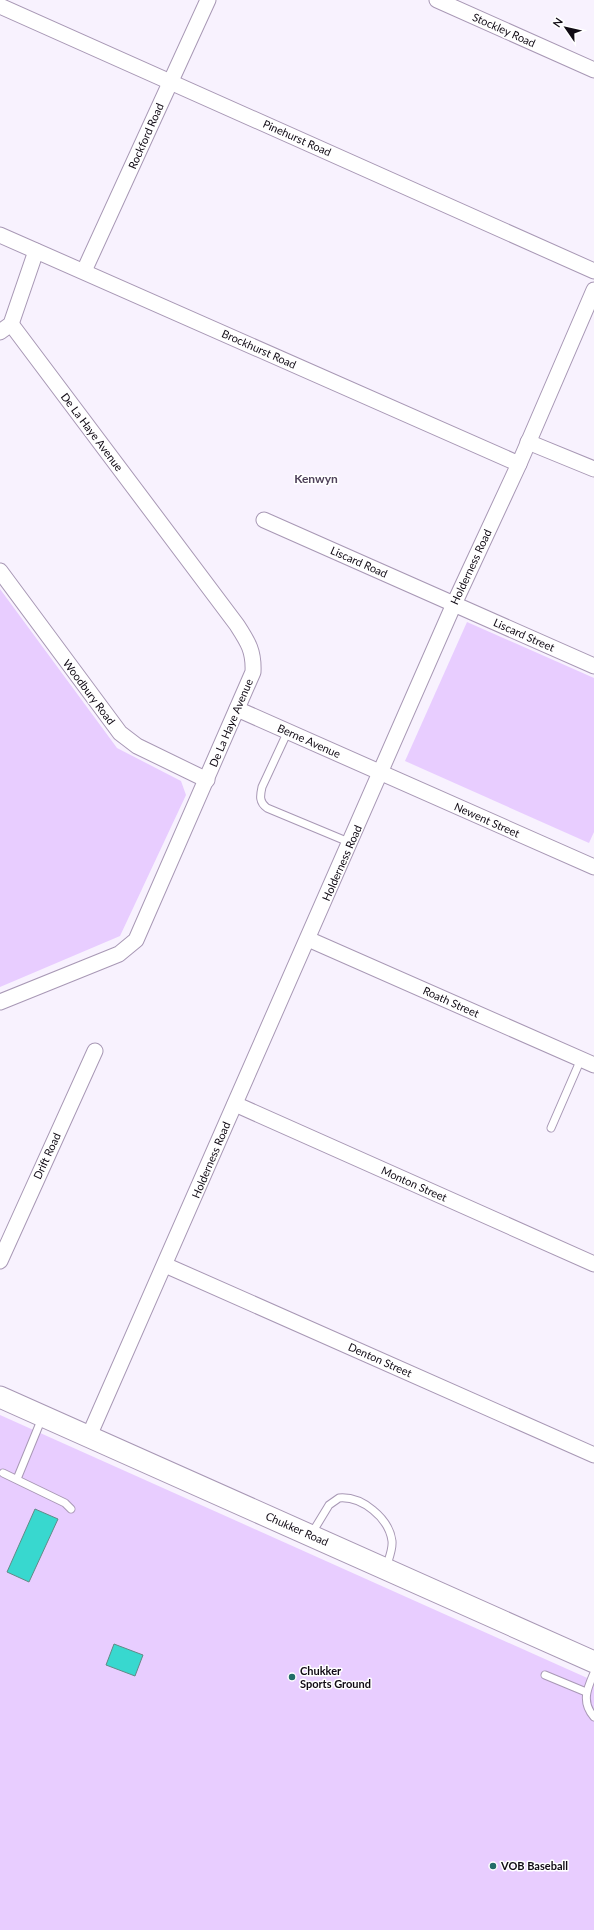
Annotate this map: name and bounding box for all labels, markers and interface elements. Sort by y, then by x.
north arrow [546,8,586,48]
street label: Stockley Road [471,10,538,49]
text: N [550,15,565,29]
street label: Rockford Road [125,101,166,171]
street label: Pinehurst Road [261,117,333,158]
street label: Brockhurst Road [220,326,298,371]
street label: De La Haye Avenue [59,390,126,474]
district label: Kenwyn [294,471,338,486]
street label: Holderness Road [447,527,494,607]
street label: Liscard Road [329,543,390,580]
street label: Liscard Street [492,615,557,654]
street label: Woodbury Road [61,657,118,727]
street label: De La Haye Avenue [206,677,255,769]
street label: Berne Avenue [276,721,343,760]
street label: Newent Street [453,799,522,840]
street label: Holderness Road [319,823,364,903]
street label: Roath Street [421,983,481,1020]
street label: Holderness Road [189,1120,232,1200]
street label: Drift Road [30,1131,63,1181]
street label: Monton Street [379,1163,449,1204]
street label: Denton Street [346,1340,414,1379]
street label: Chukker Road [264,1509,331,1548]
place label: Chukker Sports Ground [300,1664,371,1690]
marker: Chukker Sports Ground [287,1672,297,1682]
place label: VOB Baseball [500,1859,568,1872]
marker: VOB Baseball [488,1861,498,1871]

